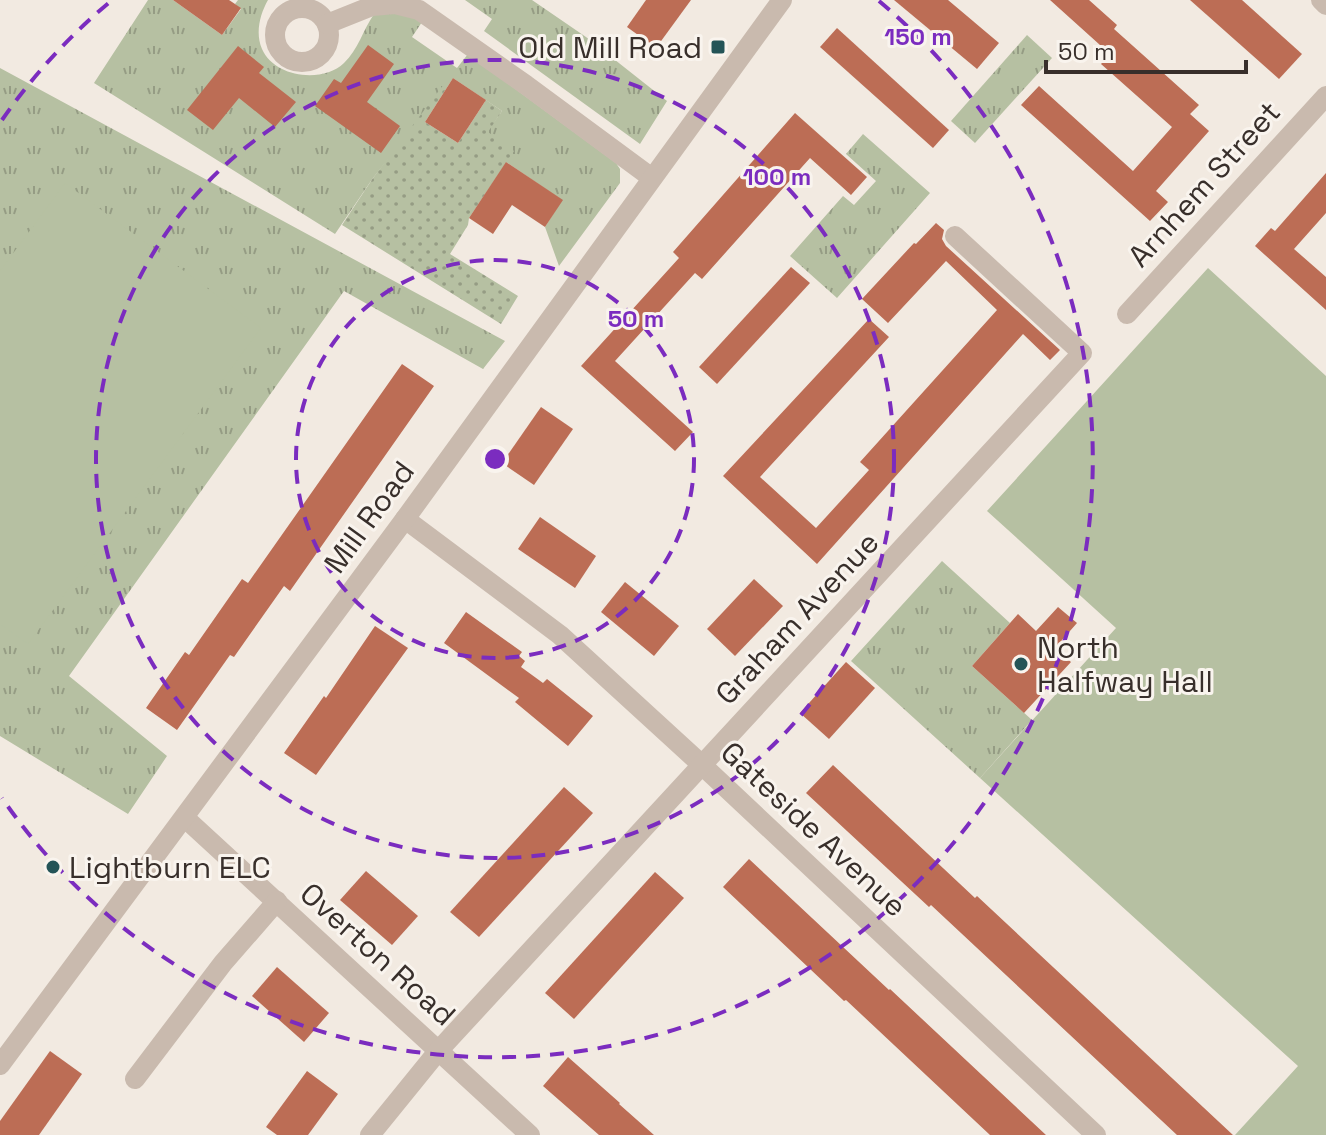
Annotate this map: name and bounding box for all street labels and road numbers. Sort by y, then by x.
street label: Arnhem Street [1119,93,1289,275]
street label: Mill Road [315,453,423,581]
street label: Graham Avenue [707,523,887,713]
street label: Gateside Avenue [713,733,915,925]
street label: Overton Road [292,874,464,1034]

